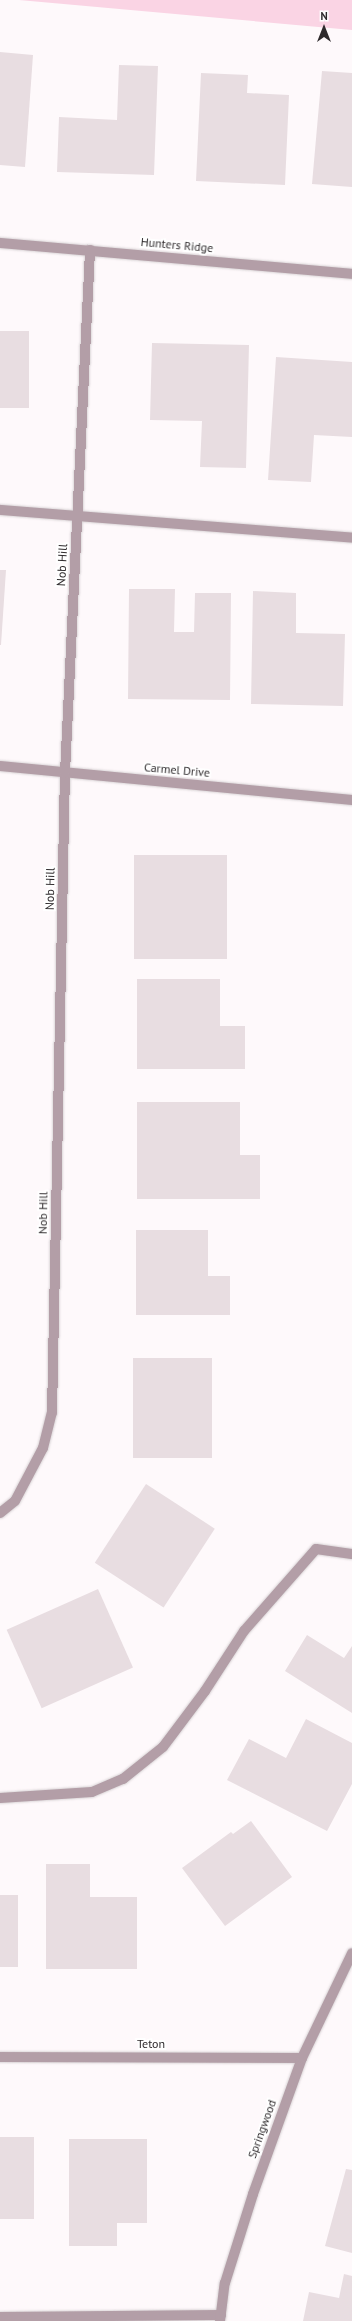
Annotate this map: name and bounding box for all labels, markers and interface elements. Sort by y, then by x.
north arrow [304,8,344,48]
text: N [320,9,328,23]
street label: Hunters Ridge [140,235,214,255]
street label: Nob Hill [54,543,70,587]
street label: Carmel Drive [143,760,211,780]
street label: Nob Hill [42,868,58,910]
street label: Nob Hill [35,1192,51,1234]
street label: Teton [137,2037,165,2051]
street label: Springwood [245,2098,279,2160]

